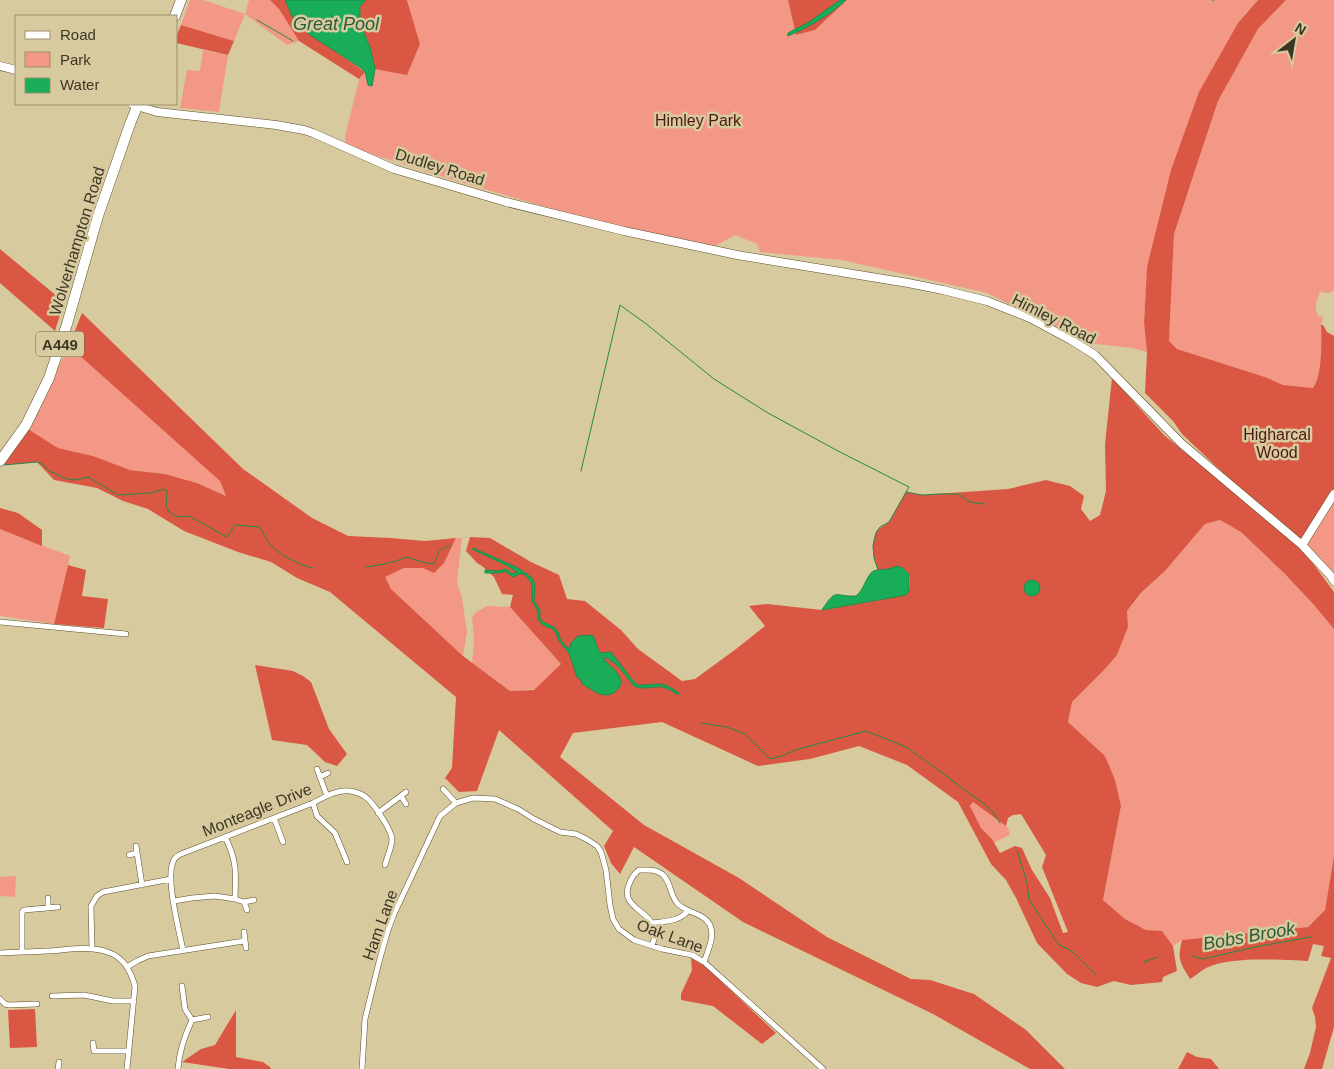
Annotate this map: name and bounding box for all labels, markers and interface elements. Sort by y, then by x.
water label: Great Pool [293,14,380,34]
legend [15,15,178,105]
north arrow [1269,15,1319,65]
text: N [1292,19,1309,38]
text: Road [60,26,96,43]
text: Park [60,51,91,68]
text: Water [60,76,99,93]
park label: Himley Park [655,112,742,129]
street label: Dudley Road [393,145,487,189]
street label: Wolverhampton Road [46,165,108,317]
street label: Himley Road [1009,291,1099,347]
road number: A449 [36,332,84,356]
park label: Higharcal Wood [1243,426,1311,461]
street label: Monteagle Drive [200,780,314,840]
street label: Ham Lane [359,887,401,963]
street label: Oak Lane [634,916,706,956]
water label: Bobs Brook [1201,918,1298,954]

